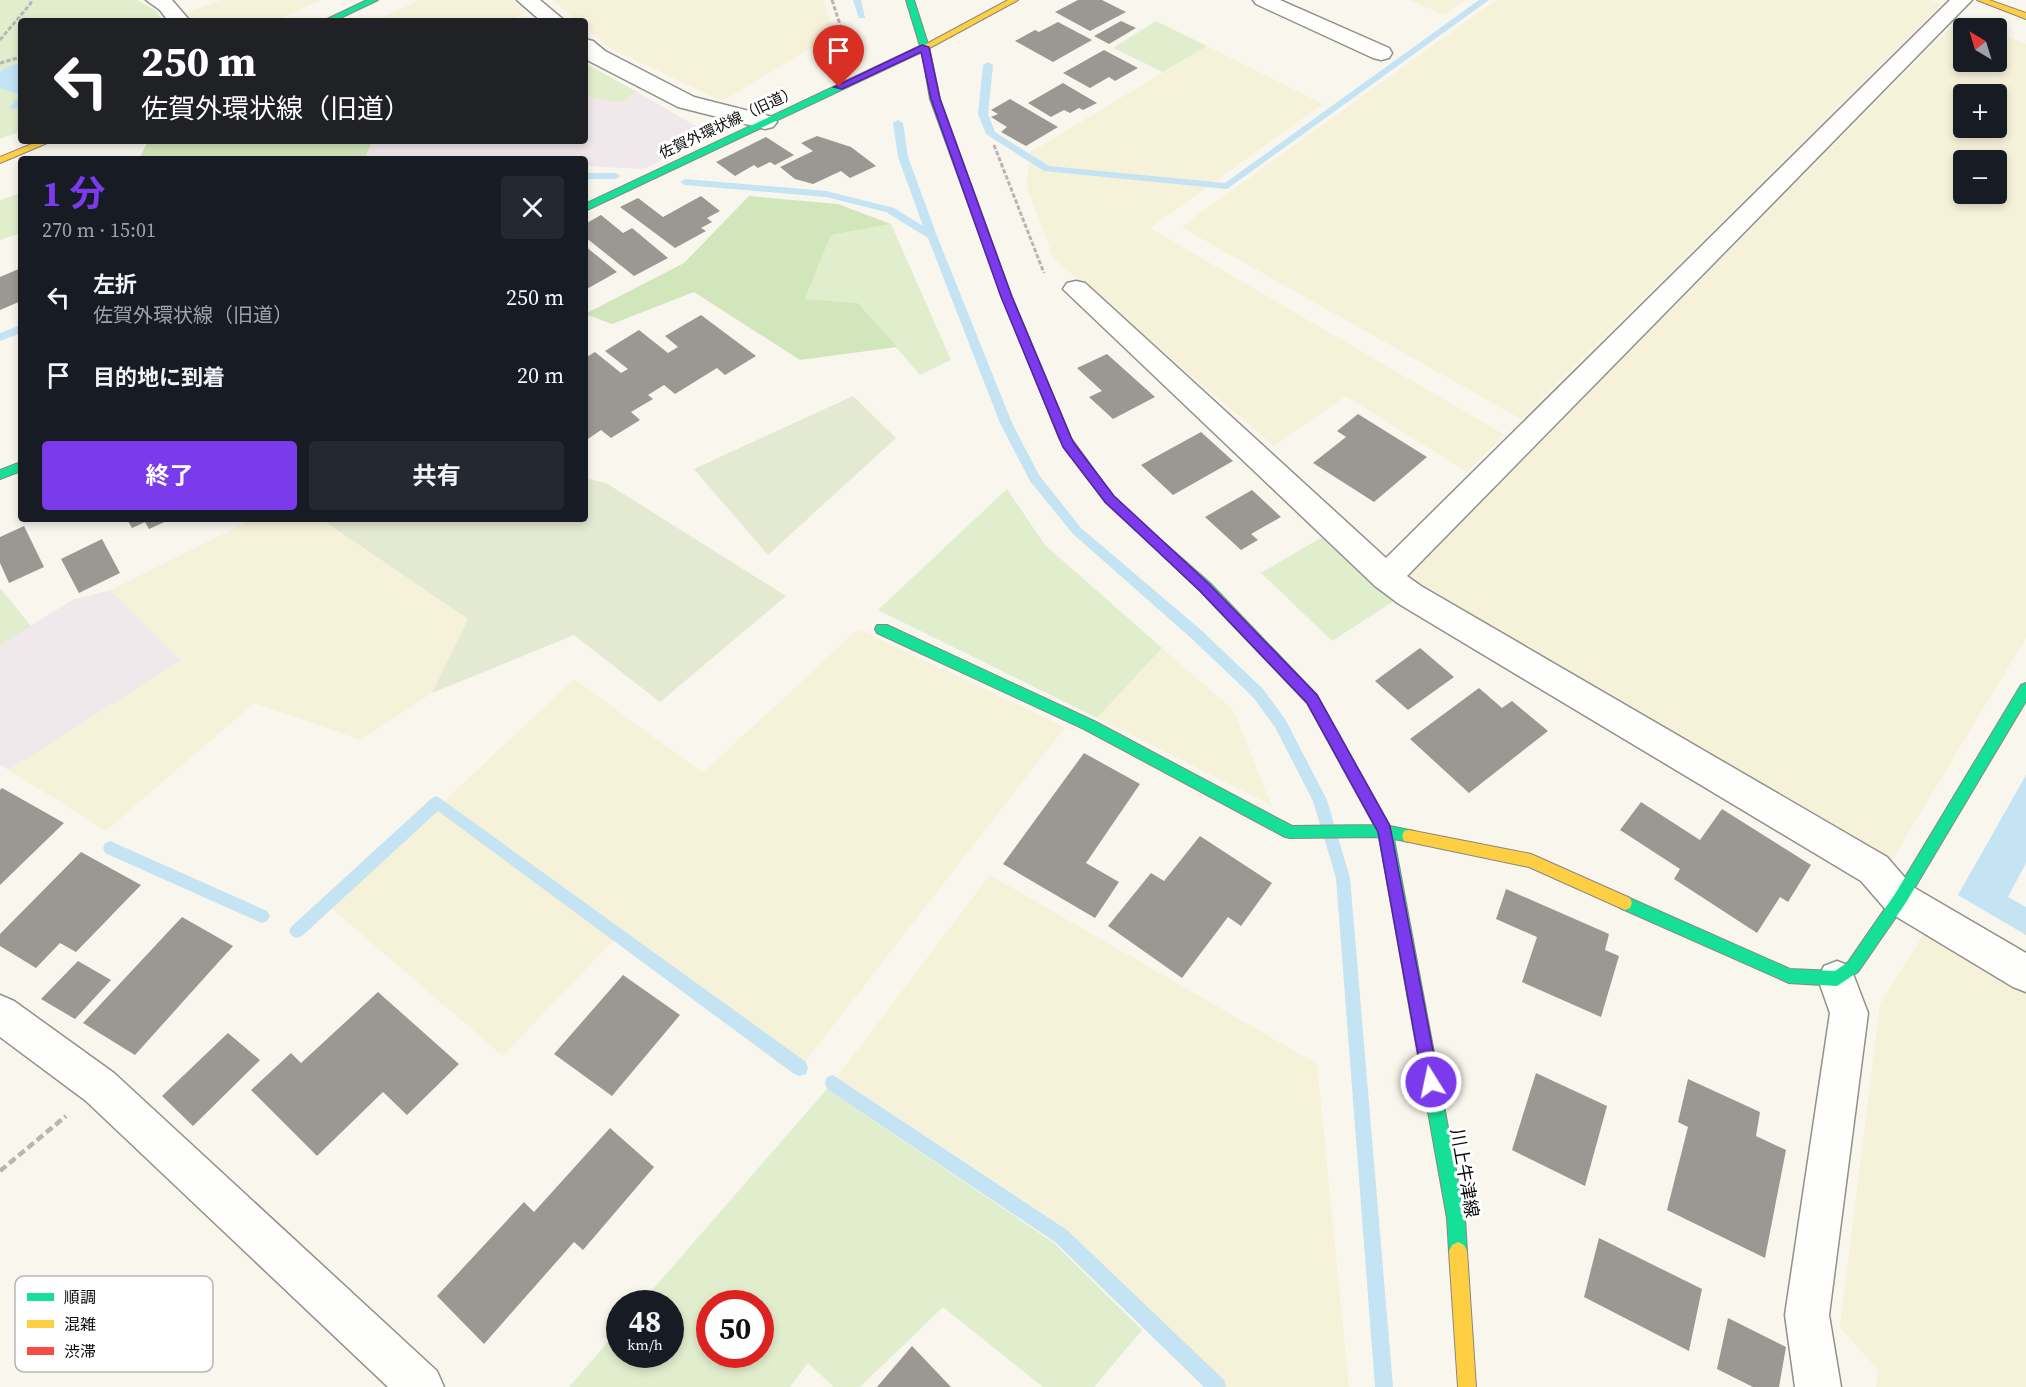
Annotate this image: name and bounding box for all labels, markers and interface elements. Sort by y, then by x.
north arrow [1953,18,2007,72]
map controls [1953,18,2007,204]
pin [813,25,864,87]
text: 250 m [141,32,256,90]
icon: arrive [822,34,855,67]
icon: left [42,42,120,120]
street label: 佐賀外環状線（旧道） [656,81,800,163]
button: + [1953,84,2007,138]
text: 佐賀外環状線（旧道） [141,90,411,127]
button: − [1953,150,2007,204]
text: 1 分 [42,169,105,218]
button: close [501,176,564,239]
text: 270 m · 15:01 [42,216,156,244]
text: 左折 [93,269,137,299]
icon: left [42,281,75,314]
text: 250 m [506,282,564,312]
text: 佐賀外環状線（旧道） [93,301,293,329]
icon: arrive [42,359,75,392]
text: 20 m [517,360,564,390]
text: 目的地に到着 [93,362,225,392]
button: 終了 [42,441,297,510]
button: 共有 [309,441,564,510]
position arrow [1399,1050,1463,1114]
street label: 川上牛津線 [1445,1127,1485,1219]
legend [15,1276,213,1372]
text: 順調 [64,1286,96,1308]
speed limit sign: 50 [696,1290,774,1368]
text: 48 [629,1301,661,1342]
text: 混雑 [64,1313,96,1335]
text: km/h [627,1334,663,1355]
text: 渋滞 [64,1340,96,1362]

